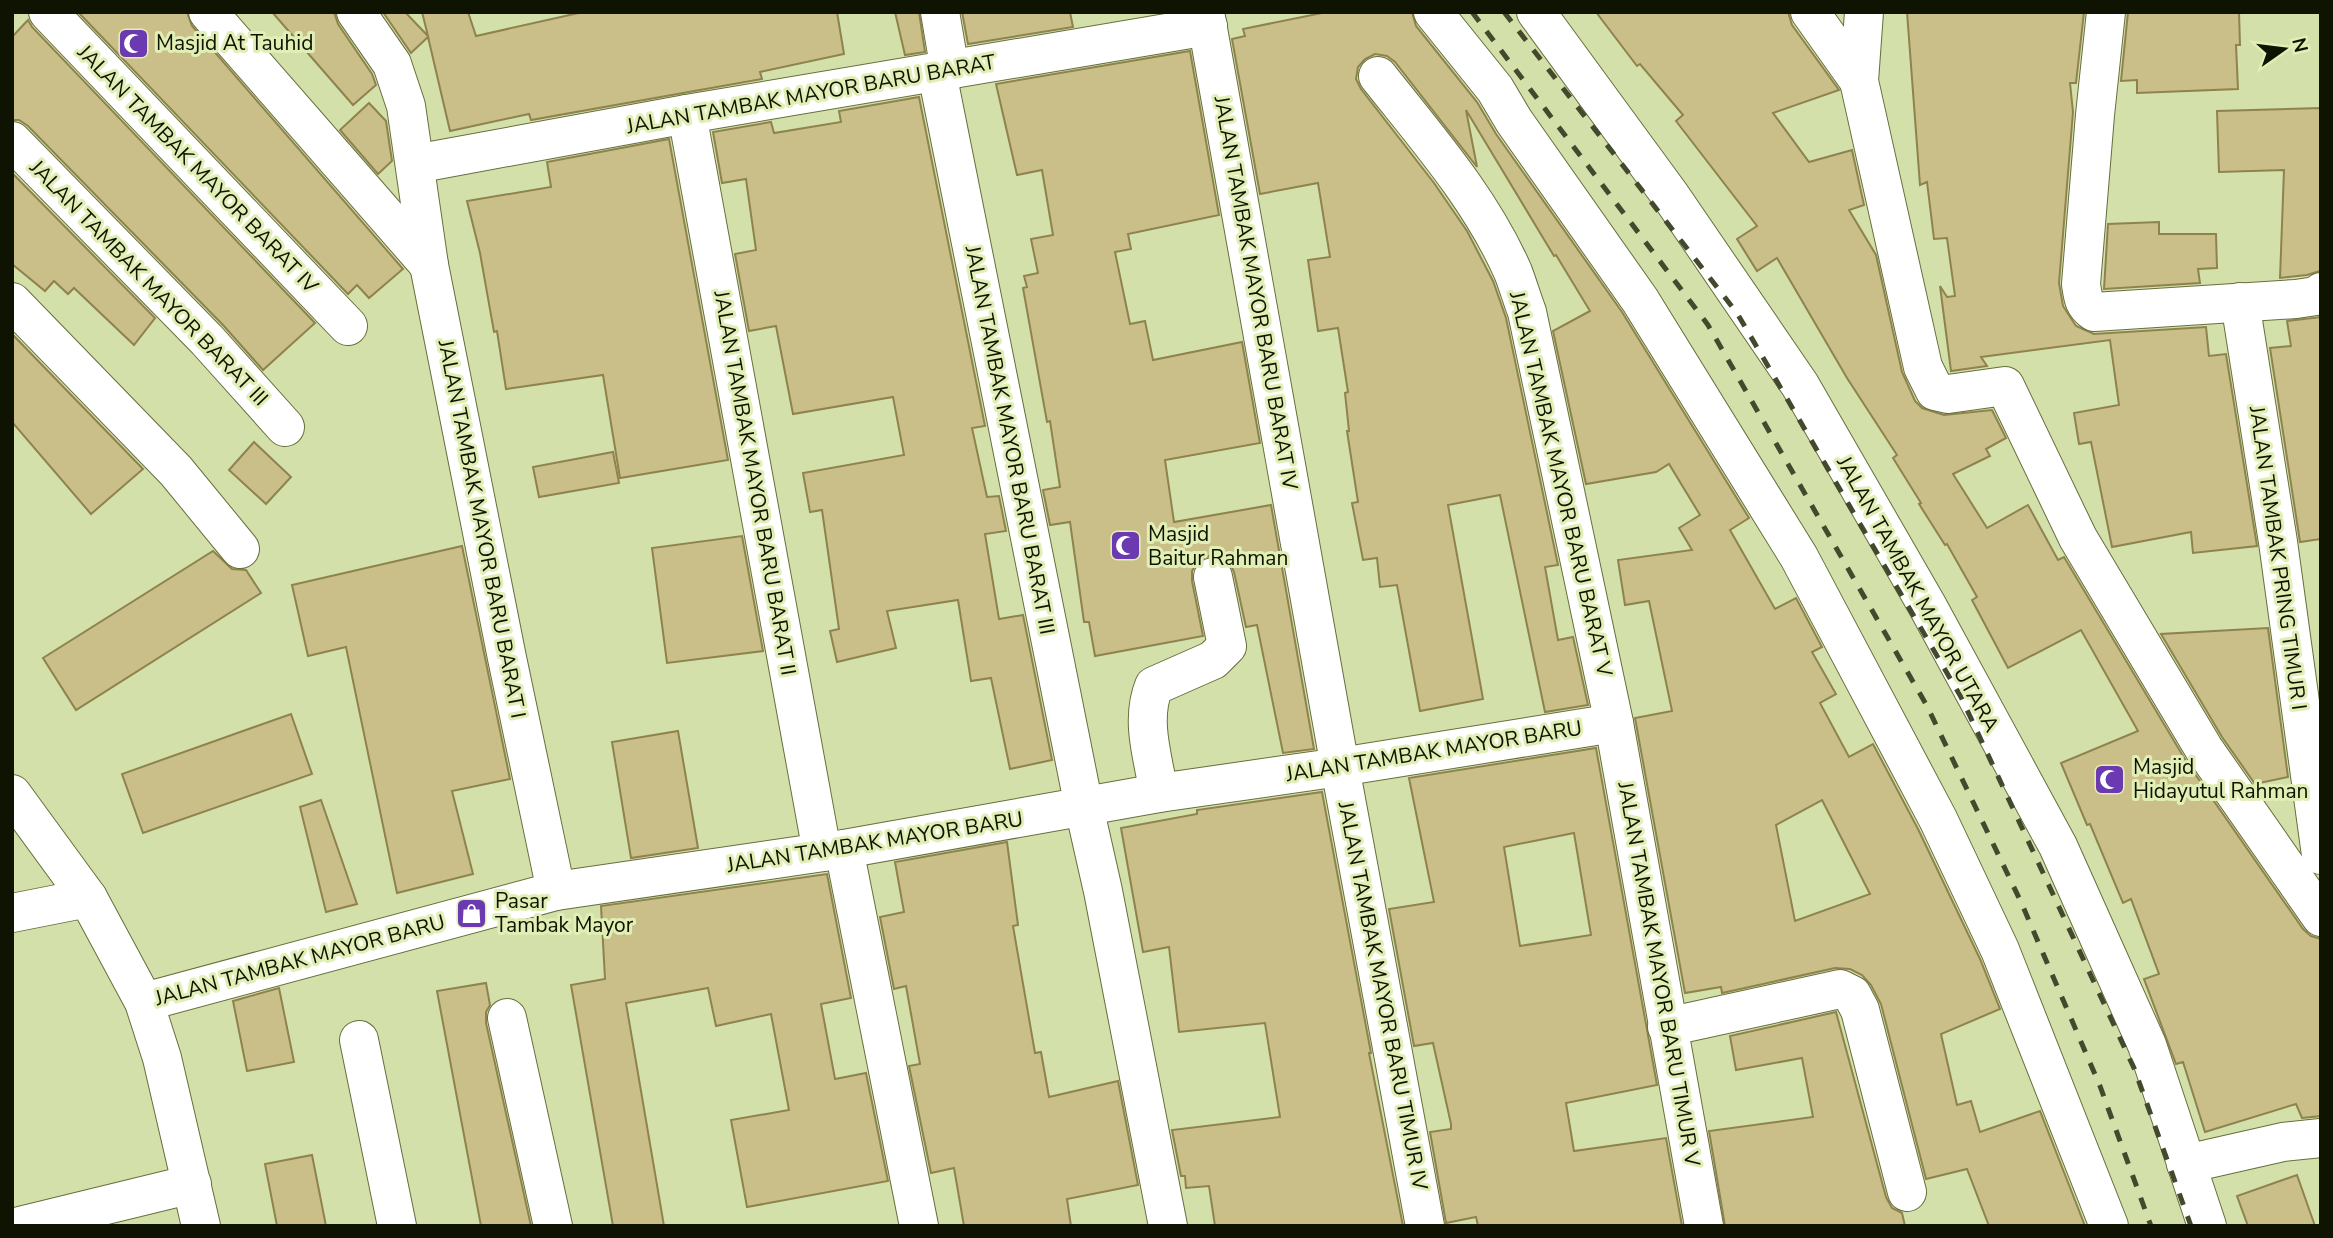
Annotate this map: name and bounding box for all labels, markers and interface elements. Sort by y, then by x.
north arrow [2249,14,2319,84]
mosque icon: Masjid At Tauhid [116,26,150,60]
place label: Masjid At Tauhid [156,29,313,57]
text: N [2285,35,2314,55]
street label: JALAN TAMBAK MAYOR BARAT IV [71,38,325,300]
street label: JALAN TAMBAK MAYOR BARU BARAT [623,48,998,140]
street label: JALAN TAMBAK MAYOR BARU BARAT IV [1207,93,1305,493]
street label: JALAN TAMBAK MAYOR BARAT III [23,153,274,412]
street label: JALAN TAMBAK MAYOR BARU BARAT III [958,242,1061,637]
street label: JALAN TAMBAK MAYOR BARU BARAT II [707,287,803,678]
street label: JALAN TAMBAK MAYOR BARU BARAT V [1503,288,1619,680]
street label: JALAN TAMBAK MAYOR BARU BARAT I [431,336,532,721]
street label: JALAN TAMBAK PRING TIMUR I [2243,403,2313,712]
street label: JALAN TAMBAK MAYOR UTARA [1830,450,2006,737]
place label: Masjid Baitur Rahman [1148,520,1288,572]
mosque icon: Masjid Baitur Rahman [1108,529,1142,563]
street label: JALAN TAMBAK MAYOR BARU [1283,714,1584,788]
place label: Masjid Hidayutul Rahman [2133,753,2309,805]
mosque icon: Masjid Hidayutul Rahman [2093,762,2127,796]
street label: JALAN TAMBAK MAYOR BARU TIMUR V [1611,779,1707,1169]
street label: JALAN TAMBAK MAYOR BARU TIMUR IV [1331,798,1435,1193]
street label: JALAN TAMBAK MAYOR BARU [724,805,1025,879]
place label: Pasar Tambak Mayor [495,887,634,939]
shop icon: Pasar Tambak Mayor [455,896,489,930]
street label: JALAN TAMBAK MAYOR BARU [151,908,448,1013]

